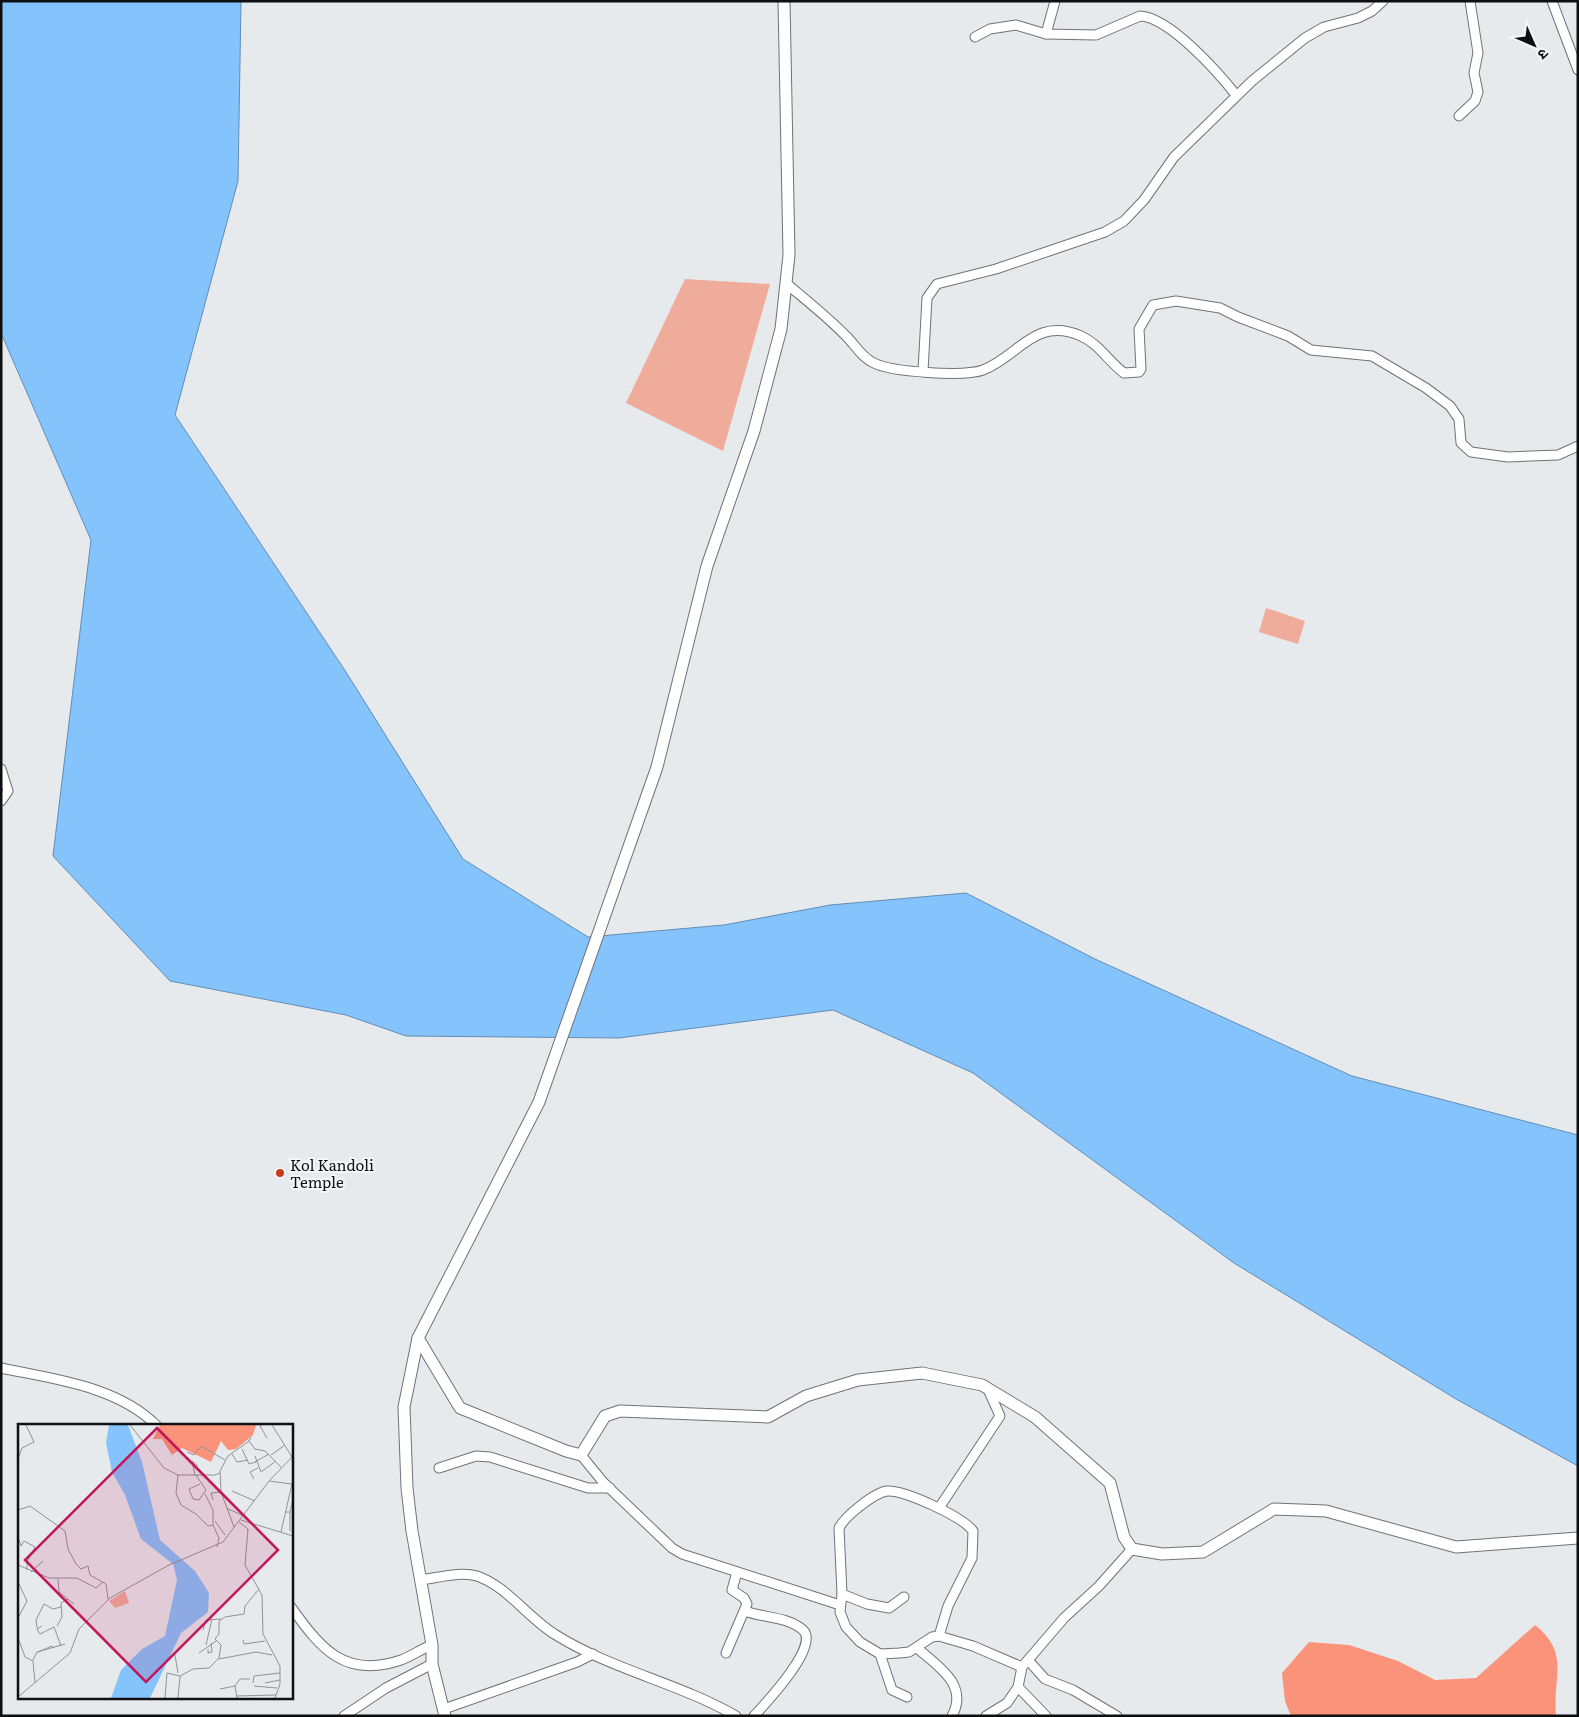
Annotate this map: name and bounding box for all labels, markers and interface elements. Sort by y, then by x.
north arrow [1509,20,1559,70]
text: उ [1533,45,1554,65]
place label: Kol Kandoli Temple [290,1153,374,1193]
marker: Kol Kandoli Temple [274,1167,286,1179]
inset map [18,1424,292,1700]

